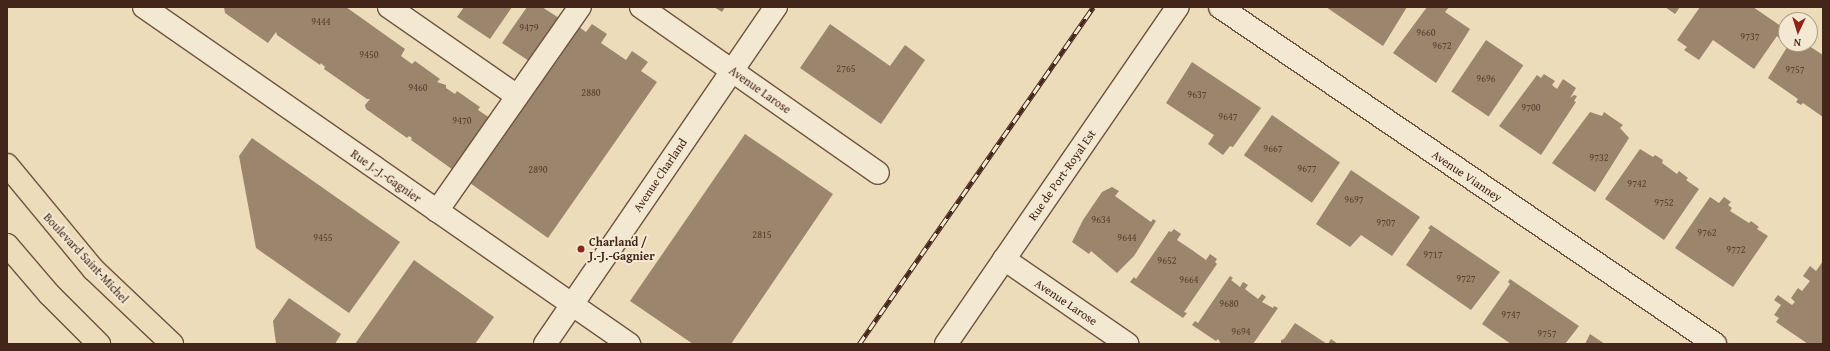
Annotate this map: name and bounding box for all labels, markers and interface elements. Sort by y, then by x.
north arrow [1778,12,1818,52]
house number: 9444 [311,16,331,28]
house number: 9479 [519,22,539,34]
house number: 9660 [1416,27,1436,39]
house number: 9737 [1740,31,1760,43]
text: N [1793,35,1801,51]
house number: 9672 [1432,40,1452,52]
house number: 9450 [359,49,379,61]
street label: Avenue Larose [726,63,794,117]
house number: 2765 [836,63,856,75]
house number: 9757 [1785,64,1805,76]
house number: 9696 [1476,73,1496,85]
house number: 9460 [408,82,428,94]
house number: 2880 [581,87,601,99]
house number: 9637 [1187,89,1207,101]
house number: 9700 [1521,102,1541,114]
house number: 9647 [1218,111,1238,123]
house number: 9470 [452,115,472,127]
street label: Rue de Port-Royal Est [1025,127,1099,223]
street label: Avenue Charland [630,136,690,214]
house number: 9667 [1263,143,1283,155]
street label: Rue J.-J.-Gagnier [348,146,424,206]
street label: Avenue Vianney [1429,147,1505,205]
house number: 9732 [1589,152,1609,164]
house number: 9677 [1297,163,1317,175]
house number: 2890 [528,164,548,176]
house number: 9742 [1627,178,1647,190]
house number: 9697 [1344,194,1364,206]
house number: 9752 [1654,197,1674,209]
street label: Boulevard Saint-Michel [41,210,131,306]
house number: 9634 [1091,214,1111,226]
house number: 9707 [1376,217,1396,229]
house number: 9762 [1697,227,1717,239]
house number: 2815 [752,229,772,241]
house number: 9455 [313,232,333,244]
house number: 9644 [1117,232,1137,244]
place label: Charland / J.-J.-Gagnier [589,235,655,263]
marker: Charland / J.-J.-Gagnier [576,244,586,254]
house number: 9772 [1726,244,1746,256]
house number: 9717 [1423,249,1443,261]
house number: 9652 [1157,255,1177,267]
house number: 9727 [1456,273,1476,285]
house number: 9664 [1179,274,1199,286]
street label: Avenue Larose [1032,276,1100,328]
house number: 9680 [1219,298,1239,310]
house number: 9747 [1501,309,1521,321]
house number: 9694 [1231,326,1251,338]
house number: 9757 [1537,328,1557,340]

